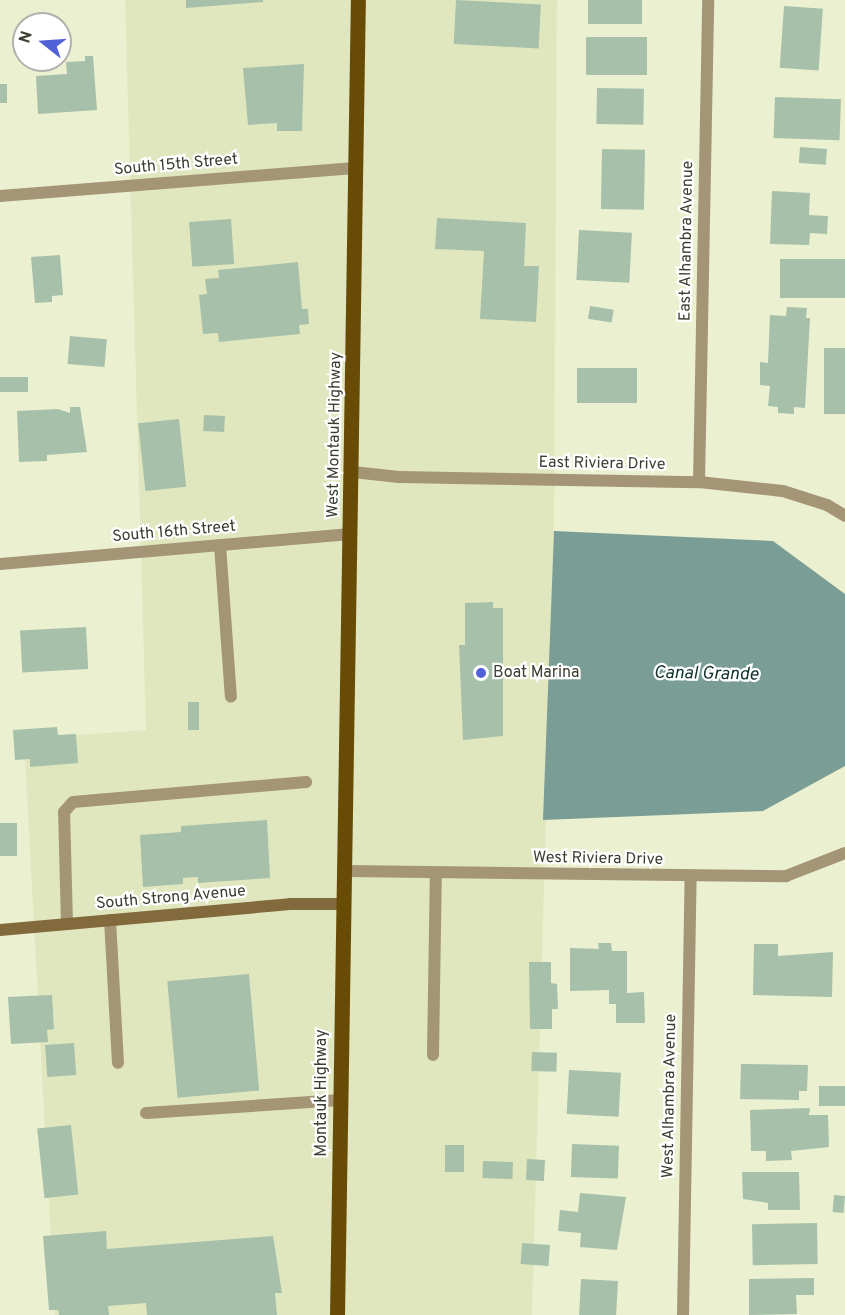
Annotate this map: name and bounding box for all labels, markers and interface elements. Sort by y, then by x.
north arrow [12,12,72,72]
text: N [15,29,38,46]
street label: South 15th Street [113,150,239,180]
street label: East Alhambra Avenue [676,160,698,322]
street label: West Montauk Highway [324,352,346,518]
street label: East Riviera Drive [538,453,666,475]
street label: South 16th Street [112,517,236,547]
place label: Boat Marina [493,663,579,683]
water label: Canal Grande [653,663,759,687]
marker: Boat Marina [474,666,488,680]
street label: West Riviera Drive [533,848,663,870]
street label: South Strong Avenue [95,882,247,914]
street label: West Alhambra Avenue [659,1013,681,1179]
street label: Montauk Highway [312,1029,332,1157]

